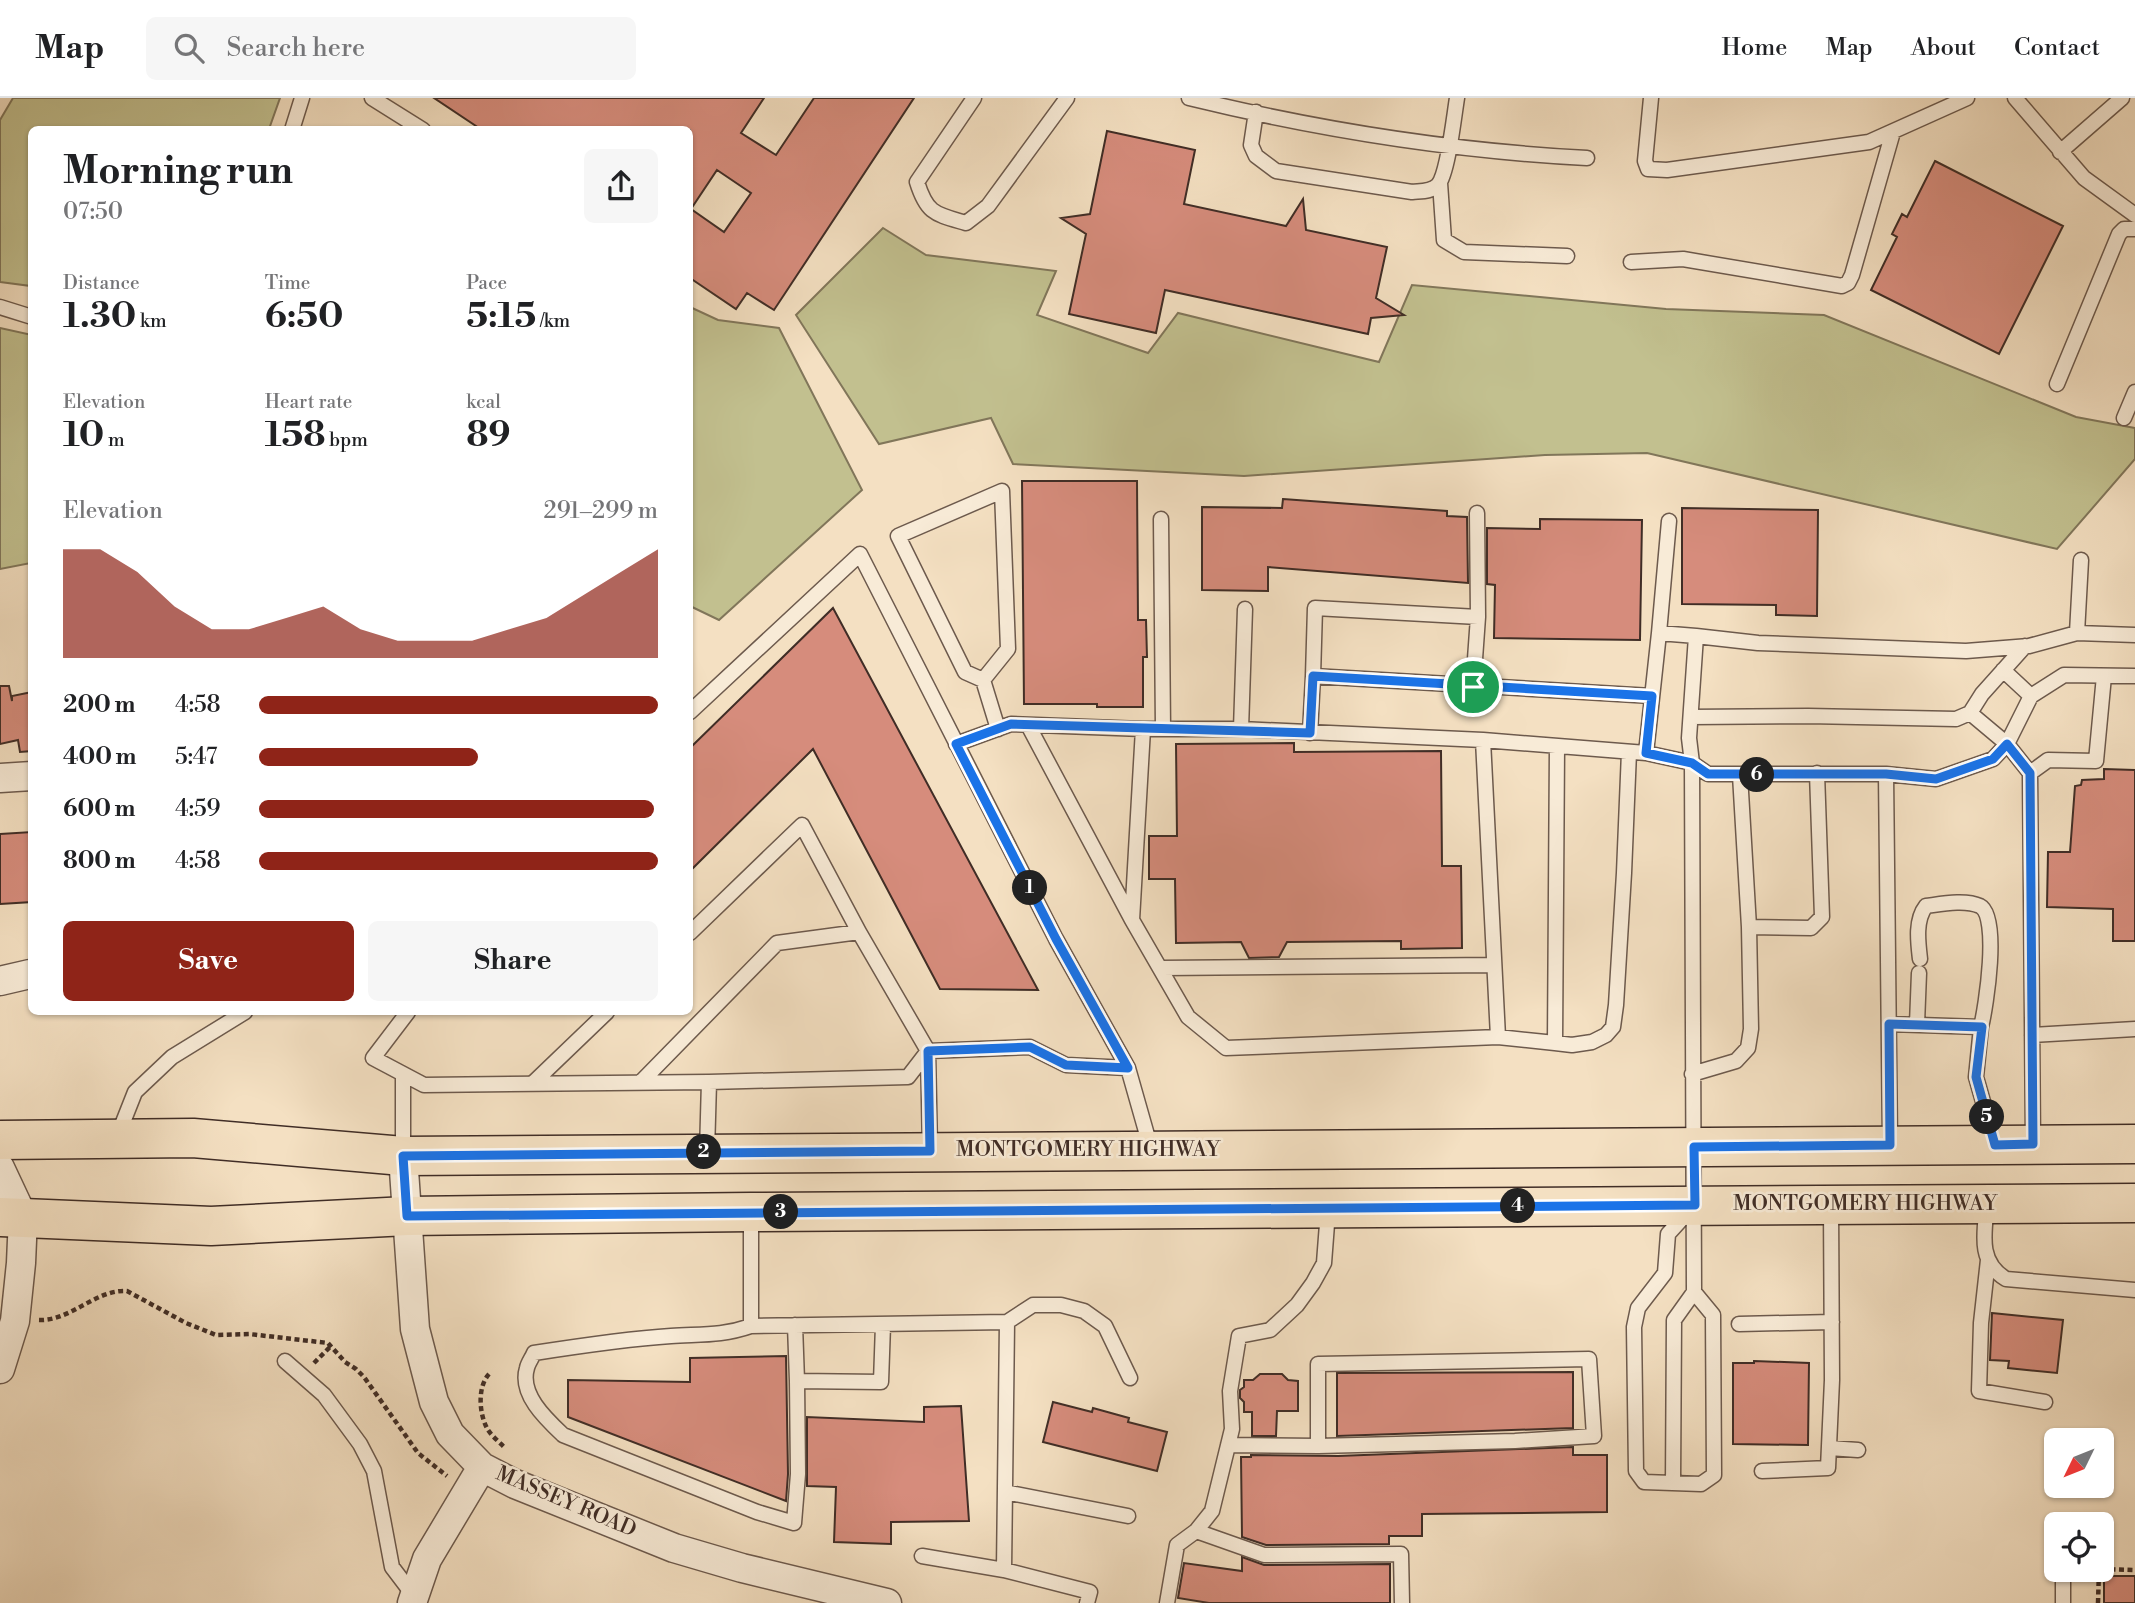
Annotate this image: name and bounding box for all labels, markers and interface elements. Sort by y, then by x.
search box [146,17,636,80]
text: Map [35,28,104,69]
icon: search [170,29,208,67]
text: Search here [226,32,365,64]
text: Home [1722,33,1787,63]
text: Map [1825,33,1873,63]
text: About [1911,33,1976,63]
text: Contact [2014,33,2100,63]
text: Morning run [63,148,293,195]
button: share [584,149,658,223]
text: 07:50 [63,198,123,226]
text: Distance [63,271,140,295]
text: Time [265,271,310,295]
text: Pace [466,271,507,295]
text: 1.30 [63,295,136,338]
text: 6:50 [265,295,343,338]
text: 5:15 [466,295,536,338]
text: km [136,309,167,333]
text: /km [536,309,570,333]
text: Elevation [63,390,145,414]
text: Heart rate [265,390,352,414]
text: kcal [466,390,501,414]
text: 10 [63,414,104,457]
text: 158 [265,414,325,457]
text: 89 [466,414,511,457]
text: m [104,428,125,452]
text: bpm [325,428,368,452]
text: Elevation [63,497,163,525]
text: 291–299 m [544,497,658,525]
pin [1443,657,1503,717]
icon: arrive [1454,668,1492,706]
text: 200 m [63,691,135,719]
text: 4:58 [175,691,221,719]
text: 400 m [63,743,136,771]
text: 5:47 [175,743,217,771]
pin: 6 [1740,758,1774,792]
text: 6 [1751,762,1762,786]
text: 600 m [63,795,136,823]
text: 4:59 [175,795,221,823]
text: 800 m [63,847,136,875]
text: 4:58 [175,847,221,875]
pin: 1 [1012,870,1048,906]
text: 1 [1025,875,1034,899]
button: Save [63,921,354,1001]
button: Share [368,921,658,1001]
pin: 5 [1969,1100,2004,1134]
text: 5 [1981,1104,1992,1128]
pin: 2 [686,1134,722,1170]
street label: MONTGOMERY HIGHWAY [956,1137,1221,1163]
text: 2 [698,1139,709,1163]
pin: 4 [1500,1188,1536,1224]
street label: MONTGOMERY HIGHWAY [1733,1191,1998,1217]
text: 4 [1511,1193,1524,1217]
pin: 3 [764,1194,798,1230]
text: 3 [775,1199,786,1223]
north arrow [2044,1428,2114,1498]
map controls [2044,1428,2114,1582]
street label: MASSEY ROAD [492,1461,640,1543]
button: locate [2044,1512,2114,1582]

